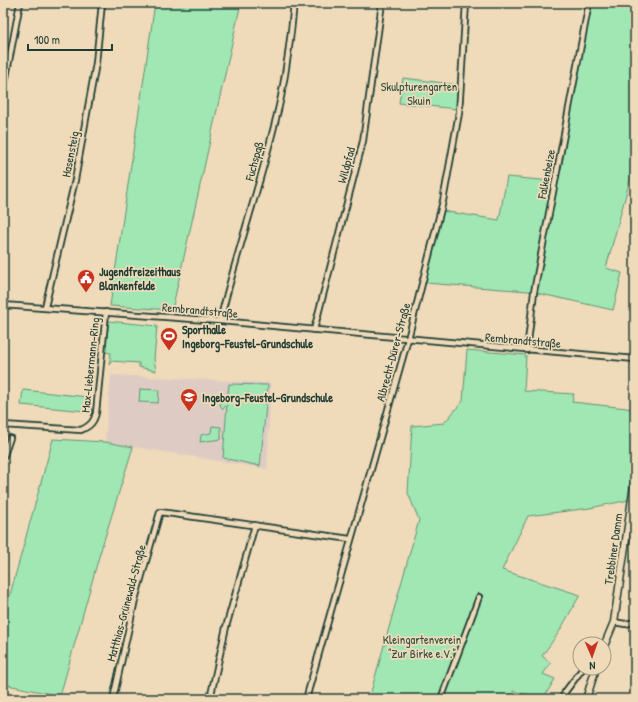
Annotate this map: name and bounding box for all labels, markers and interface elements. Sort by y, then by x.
scale bar [28,26,112,52]
text: 100 m [34,31,60,48]
park label: Skulpturengarten Skuin [381,78,457,109]
street label: Hasensteig [57,129,83,179]
street label: Fuchspaß [240,140,267,183]
street label: Wildpfad [333,145,359,185]
street label: Falkenbeize [533,148,559,201]
place label: Jugendfreizeithaus Blankenfelde [99,263,181,294]
public building icon: Jugendfreizeithaus Blankenfelde [76,268,96,293]
street label: Rembrandtstraße [161,298,239,322]
street label: Albrecht-Dürer-Straße [372,301,414,403]
street label: Max-Liebermann-Ring [77,316,103,414]
place label: Sporthalle Ingeborg-Feustel-Grundschule [182,321,313,353]
sports icon: Sporthalle Ingeborg-Feustel-Grundschule [159,326,179,351]
street label: Rembrandtstraße [484,328,562,352]
school or university icon: Ingeborg-Feustel-Grundschule [179,387,199,412]
place label: Ingeborg-Feustel-Grundschule [202,389,333,407]
street label: Trebbiner Damm [600,512,626,586]
street label: Matthias-Grünewald-Straße [102,542,150,663]
park label: Kleingartenverein "Zur Birke e.V." [383,631,461,662]
north arrow [572,636,612,676]
text: N [589,659,596,673]

